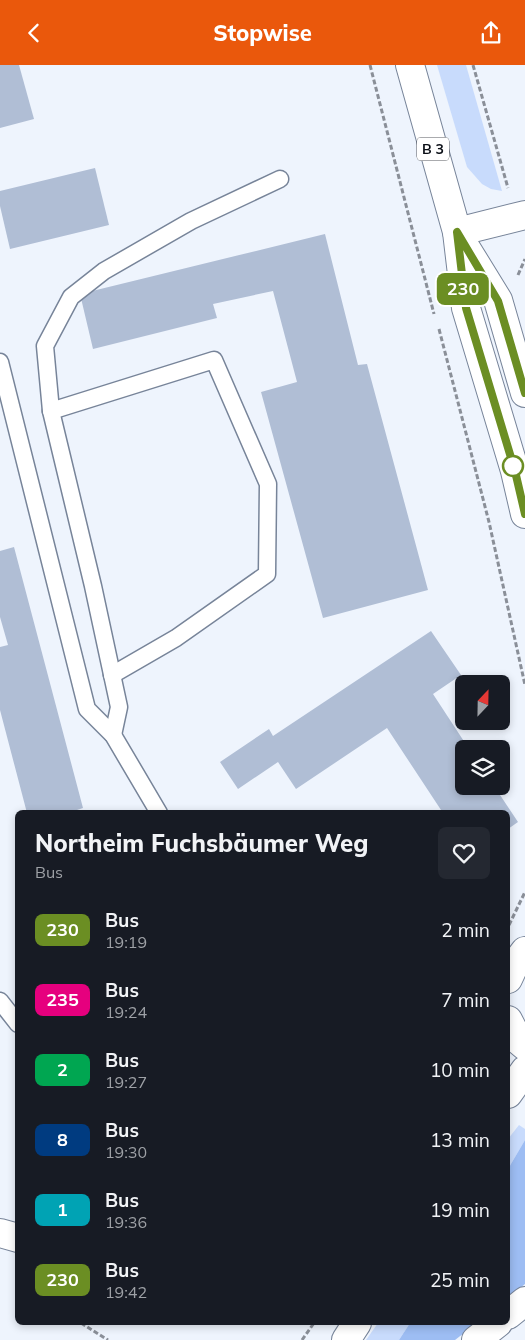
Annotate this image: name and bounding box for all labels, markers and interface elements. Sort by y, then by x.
icon: back [20,19,48,47]
text: Stopwise [213,19,312,47]
icon: share [477,19,505,47]
road number: B 3 [417,137,449,161]
line badge: 230 [434,273,492,305]
text: 230 [447,277,479,300]
unlabelled marker [502,455,524,477]
north arrow [455,675,510,730]
map controls [455,675,510,795]
button: layers [455,740,510,795]
button: heart [438,827,490,879]
text: Northeim Fuchsbäumer Weg [35,828,369,858]
text: Bus [35,862,63,882]
text: Bus [105,908,139,932]
text: 230 [46,918,79,941]
text: 2 min [441,918,490,942]
text: 19:19 [105,932,147,952]
text: Bus [105,978,139,1002]
text: 235 [46,988,79,1011]
text: 7 min [441,988,490,1012]
text: 19:24 [105,1002,147,1022]
text: Bus [105,1048,139,1072]
text: 2 [57,1058,68,1081]
text: 10 min [430,1058,490,1082]
text: 19:27 [105,1072,147,1092]
text: Bus [105,1118,139,1142]
text: 8 [57,1128,68,1151]
text: 13 min [430,1128,490,1152]
text: 19:30 [105,1142,147,1162]
text: Bus [105,1188,139,1212]
text: 1 [57,1198,68,1221]
text: 19 min [430,1198,490,1222]
text: 19:36 [105,1212,147,1232]
text: Bus [105,1258,139,1282]
text: 230 [46,1268,79,1291]
text: 25 min [430,1268,490,1292]
text: 19:42 [105,1282,147,1302]

